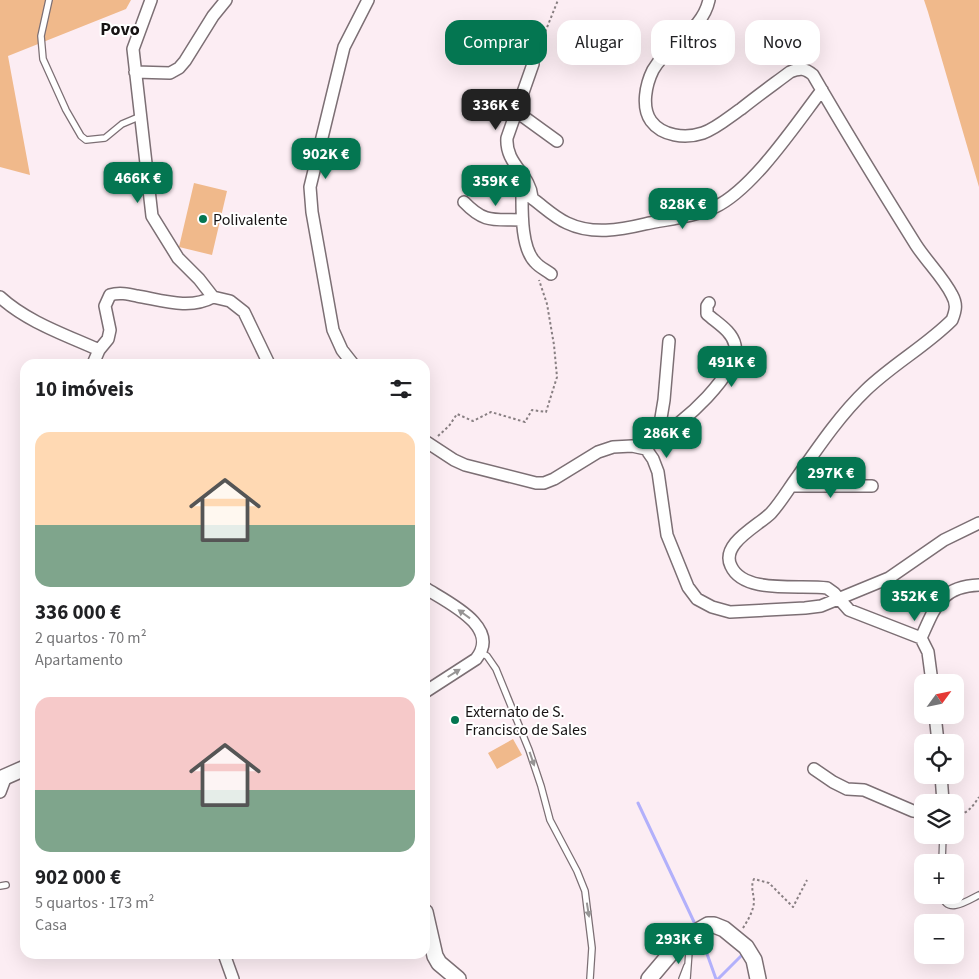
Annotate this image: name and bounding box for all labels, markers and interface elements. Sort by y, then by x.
district label: Povo [100,17,140,42]
chip: Comprar [445,20,547,65]
chip: Alugar [557,20,641,65]
chip: Filtros [651,20,735,65]
chip: Novo [745,20,820,65]
pin: 336K € [455,88,537,131]
text: 336K € [473,94,519,116]
pin: 902K € [285,138,367,180]
text: 902K € [303,143,349,165]
pin: 466K € [97,162,179,204]
pin: 359K € [455,164,537,207]
text: 466K € [115,167,161,189]
text: 359K € [473,170,519,192]
pin: 828K € [642,188,724,230]
text: 828K € [660,193,706,215]
place label: Polivalente [213,209,288,231]
marker: Polivalente [197,213,209,225]
pin: 491K € [691,346,773,388]
text: 491K € [709,351,755,373]
text: 10 imóveis [35,374,133,404]
icon: filters [387,375,415,403]
pin: 286K € [626,416,708,459]
text: 286K € [644,422,690,444]
pin: 297K € [790,456,872,499]
text: 297K € [808,462,854,484]
icon: home [180,465,270,555]
pin: 352K € [874,580,956,622]
text: 352K € [892,585,938,607]
text: 336 000 € [35,597,121,627]
one-way arrow [457,609,471,619]
text: 2 quartos · 70 m² [35,627,147,649]
text: Apartamento [35,649,123,671]
one-way arrow [447,669,461,678]
north arrow [914,674,964,724]
map controls [914,674,964,964]
place label: Externato de S. Francisco de Sales [465,701,587,741]
marker: Externato de S. Francisco de Sales [449,714,461,726]
icon: home [180,730,270,820]
button: locate [914,734,964,784]
one-way arrow [529,751,536,766]
button: layers [914,794,964,844]
button: + [914,854,964,904]
text: 902 000 € [35,862,121,892]
text: 5 quartos · 173 m² [35,892,154,914]
one-way arrow [584,903,592,919]
text: Casa [35,914,67,936]
button: − [914,914,964,964]
pin: 293K € [638,922,720,965]
text: 293K € [656,928,702,950]

